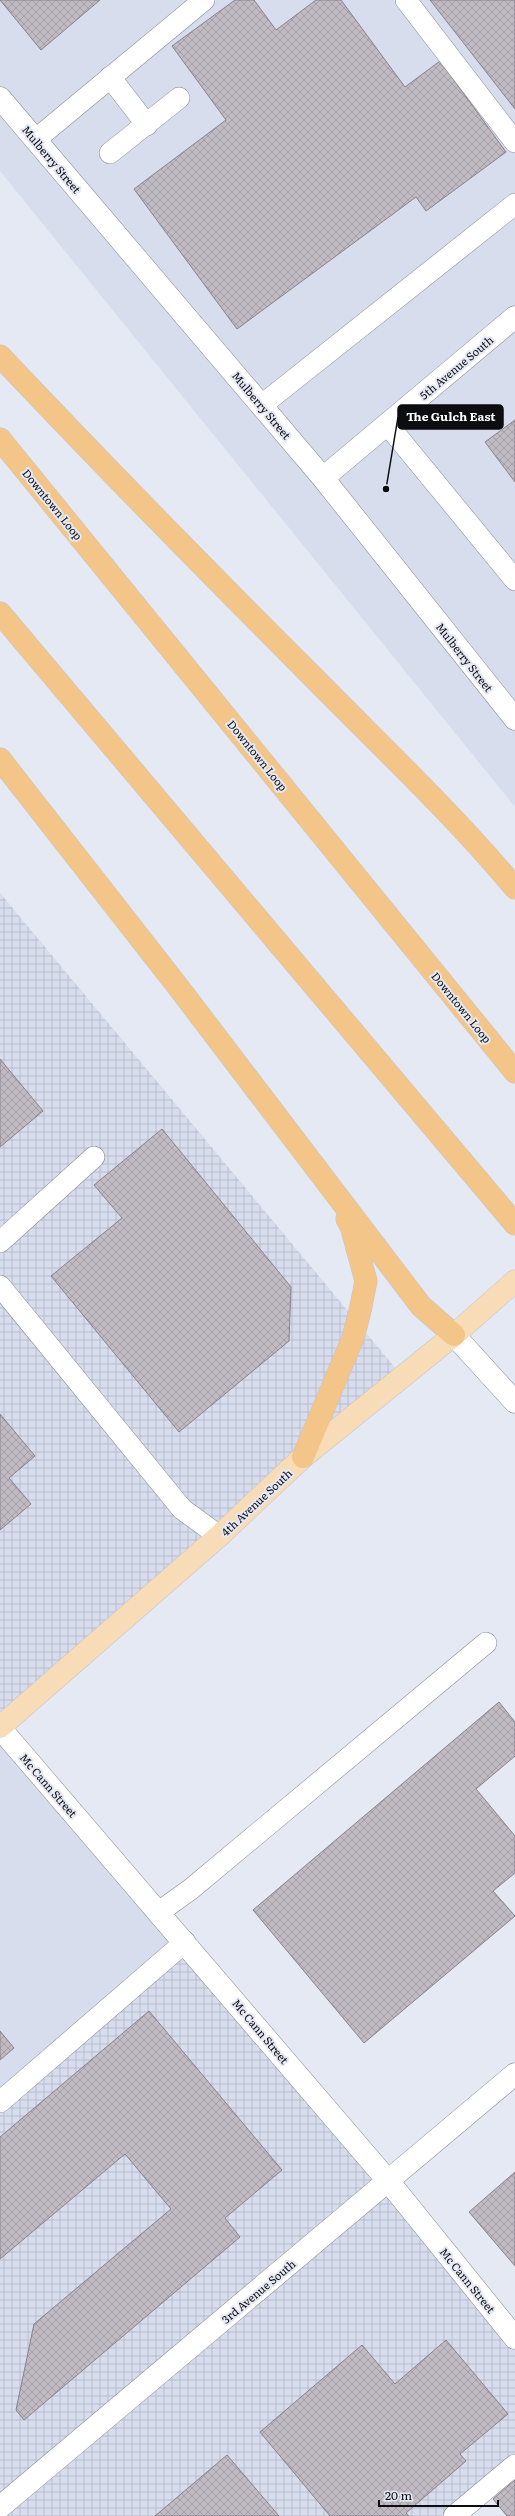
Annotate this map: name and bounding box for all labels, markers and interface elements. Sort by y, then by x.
street label: Mulberry Street [19,122,85,197]
street label: 5th Avenue South [416,331,496,403]
street label: Mulberry Street [229,368,295,443]
callout: The Gulch East [398,405,503,429]
text: The Gulch East [406,407,496,425]
street label: Downtown Loop [19,465,87,543]
street label: Mulberry Street [433,619,497,695]
street label: Downtown Loop [224,716,292,794]
street label: Downtown Loop [428,968,496,1046]
street label: 4th Avenue South [217,1465,295,1539]
street label: Mc Cann Street [17,1750,82,1821]
street label: Mc Cann Street [229,1995,293,2067]
street label: Mc Cann Street [437,2244,500,2317]
street label: 3rd Avenue South [218,2255,298,2327]
scale bar [379,2482,498,2508]
text: 20 m [385,2486,412,2504]

